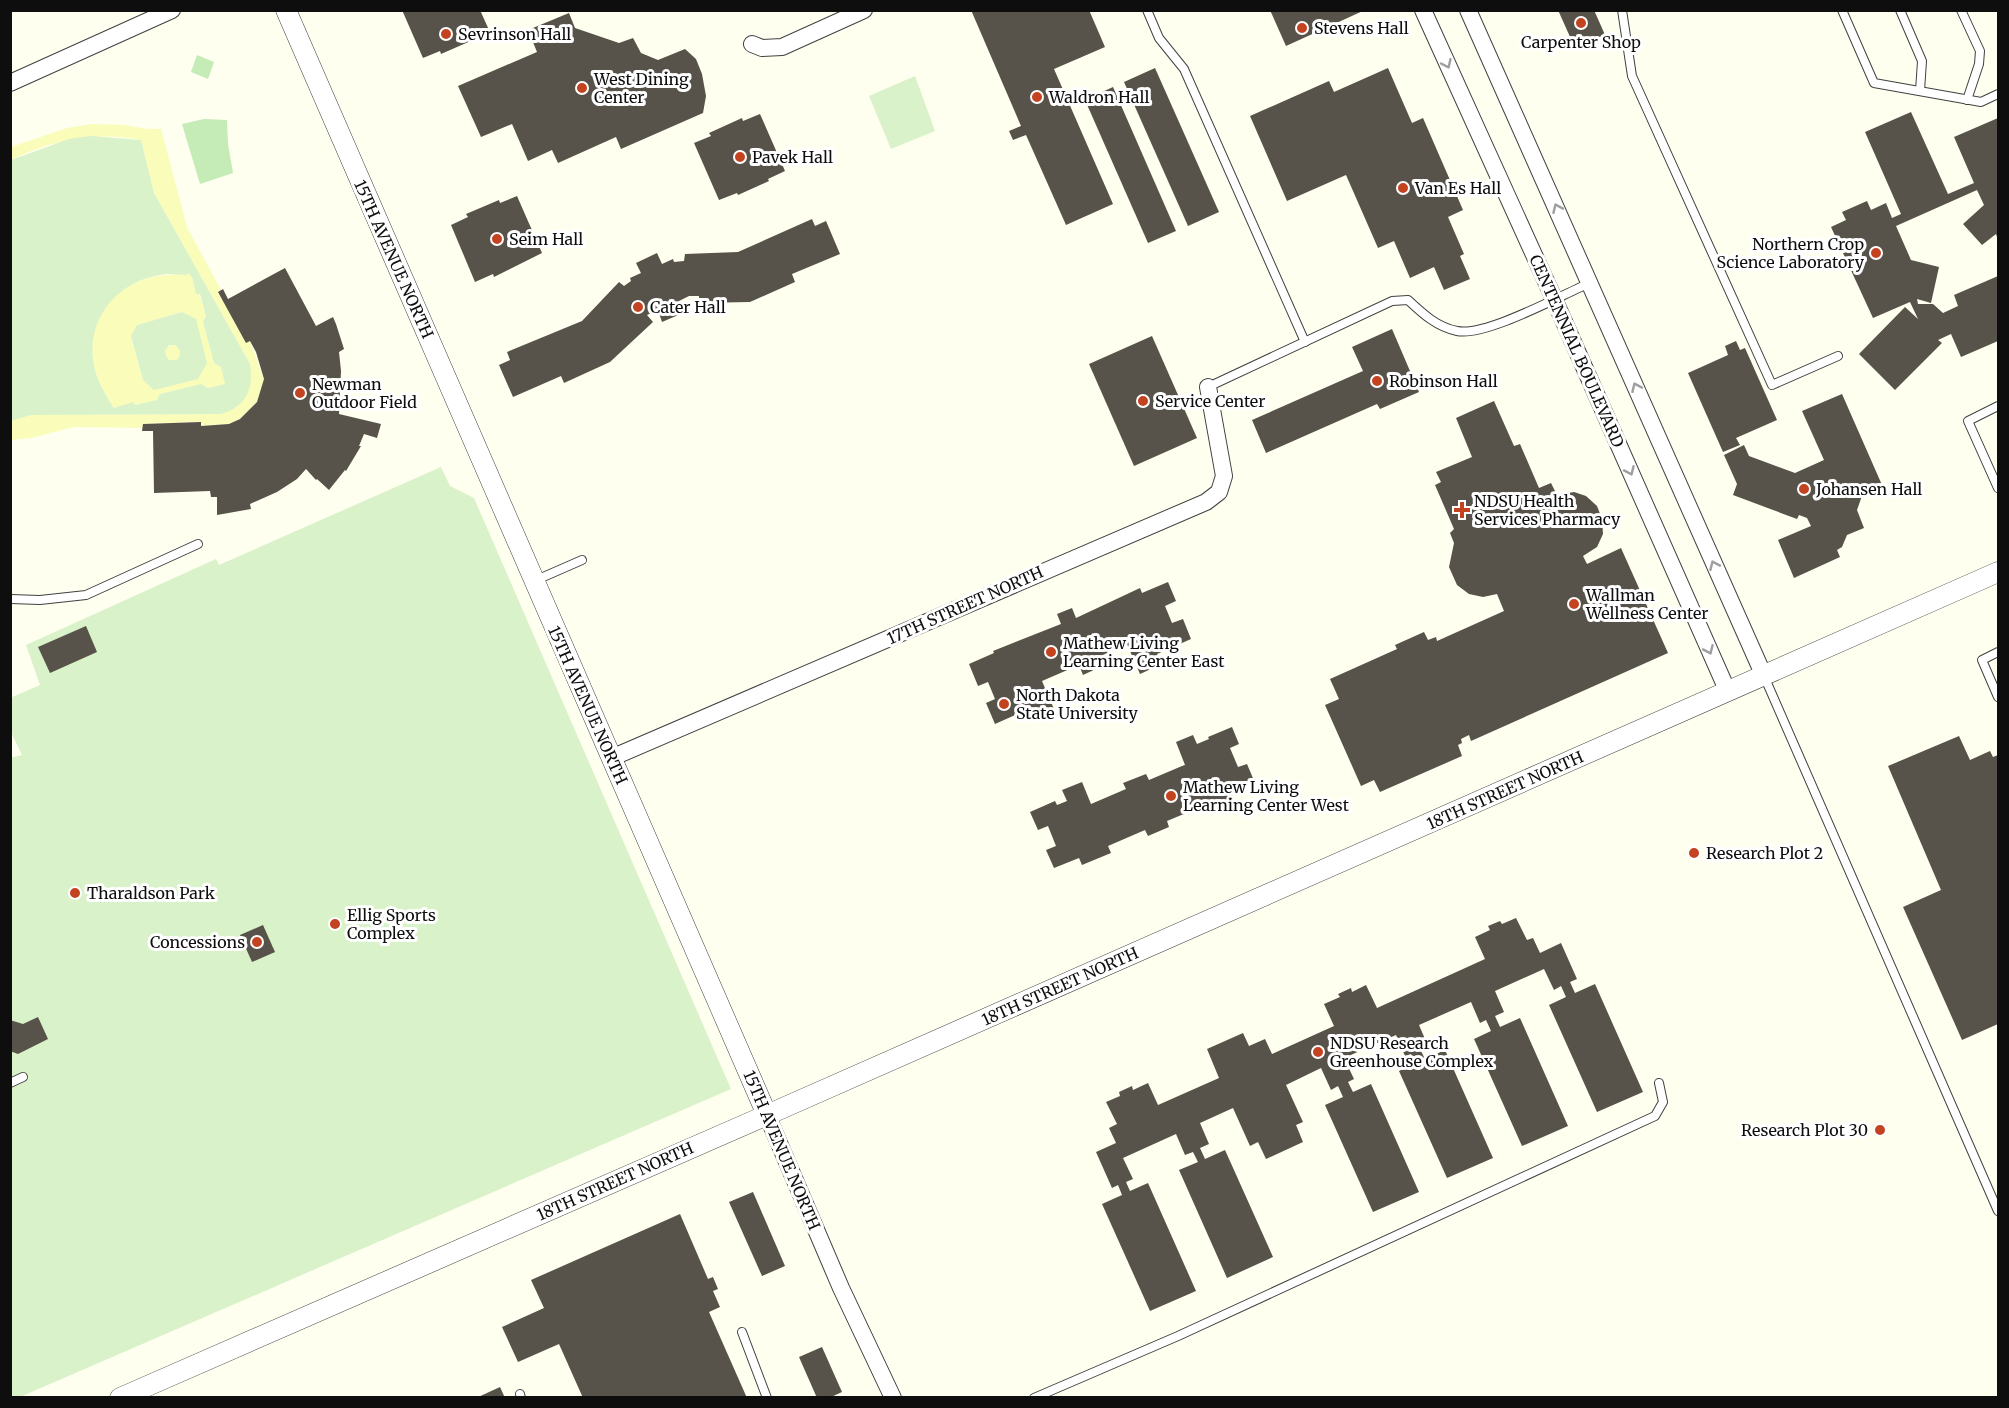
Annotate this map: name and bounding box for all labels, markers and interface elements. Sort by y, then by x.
marker: Carpenter Shop [1574,16,1588,30]
place label: Stevens Hall [1314,18,1409,38]
marker: Stevens Hall [1295,21,1309,35]
place label: Sevrinson Hall [458,24,571,44]
marker: Sevrinson Hall [439,27,453,41]
place label: Carpenter Shop [1521,32,1641,52]
one-way arrow [1440,57,1452,68]
place label: West Dining Center [593,69,689,107]
marker: West Dining Center [575,81,589,95]
place label: Waldron Hall [1048,87,1149,107]
marker: Waldron Hall [1030,90,1044,104]
place label: Pavek Hall [752,147,833,167]
marker: Pavek Hall [733,150,747,164]
street label: 15TH AVENUE NORTH [350,177,438,341]
place label: Van Es Hall [1414,178,1501,198]
marker: Van Es Hall [1396,181,1410,195]
one-way arrow [1552,204,1564,215]
place label: Seim Hall [509,229,583,249]
marker: Seim Hall [490,232,504,246]
place label: Northern Crop Science Laboratory [1717,234,1865,272]
marker: Northern Crop Science Laboratory [1869,246,1883,260]
street label: CENTENNIAL BOULEVARD [1525,252,1629,450]
place label: Cater Hall [650,297,726,317]
marker: Cater Hall [631,300,645,314]
place label: Robinson Hall [1389,371,1498,391]
place label: Newman Outdoor Field [312,374,417,412]
marker: Robinson Hall [1370,374,1384,388]
one-way arrow [1631,382,1643,393]
marker: Newman Outdoor Field [293,386,307,400]
place label: Service Center [1155,391,1265,411]
marker: Service Center [1136,394,1150,408]
one-way arrow [1623,465,1635,476]
place label: Johansen Hall [1815,479,1922,499]
marker: Johansen Hall [1797,482,1811,496]
place label: NDSU Health Services Pharmacy [1474,491,1621,529]
marker: NDSU Health Services Pharmacy [1455,503,1469,517]
street label: 17TH STREET NORTH [884,561,1046,648]
one-way arrow [1709,561,1721,572]
place label: Wallman Wellness Center [1585,585,1708,623]
marker: Wallman Wellness Center [1567,597,1581,611]
street label: 15TH AVENUE NORTH [544,623,632,787]
place label: Mathew Living Learning Center East [1063,633,1225,671]
one-way arrow [1702,643,1714,654]
marker: Mathew Living Learning Center East [1044,645,1058,659]
place label: North Dakota State University [1016,685,1139,723]
marker: North Dakota State University [997,697,1011,711]
street label: 18TH STREET NORTH [1424,746,1587,834]
place label: Mathew Living Learning Center West [1183,777,1350,815]
marker: Mathew Living Learning Center West [1164,789,1178,803]
place label: Research Plot 2 [1706,843,1823,863]
marker: Research Plot 2 [1687,846,1701,860]
place label: Tharaldson Park [87,883,216,903]
marker: Tharaldson Park [68,886,82,900]
place label: Ellig Sports Complex [347,905,436,943]
marker: Ellig Sports Complex [328,917,342,931]
place label: Concessions [150,932,245,952]
marker: Concessions [250,935,264,949]
street label: 18TH STREET NORTH [979,942,1142,1030]
place label: NDSU Research Greenhouse Complex [1330,1033,1494,1071]
marker: NDSU Research Greenhouse Complex [1311,1045,1325,1059]
street label: 15TH AVENUE NORTH [739,1067,825,1233]
place label: Research Plot 30 [1741,1120,1868,1140]
marker: Research Plot 30 [1873,1123,1887,1137]
street label: 18TH STREET NORTH [534,1137,697,1225]

